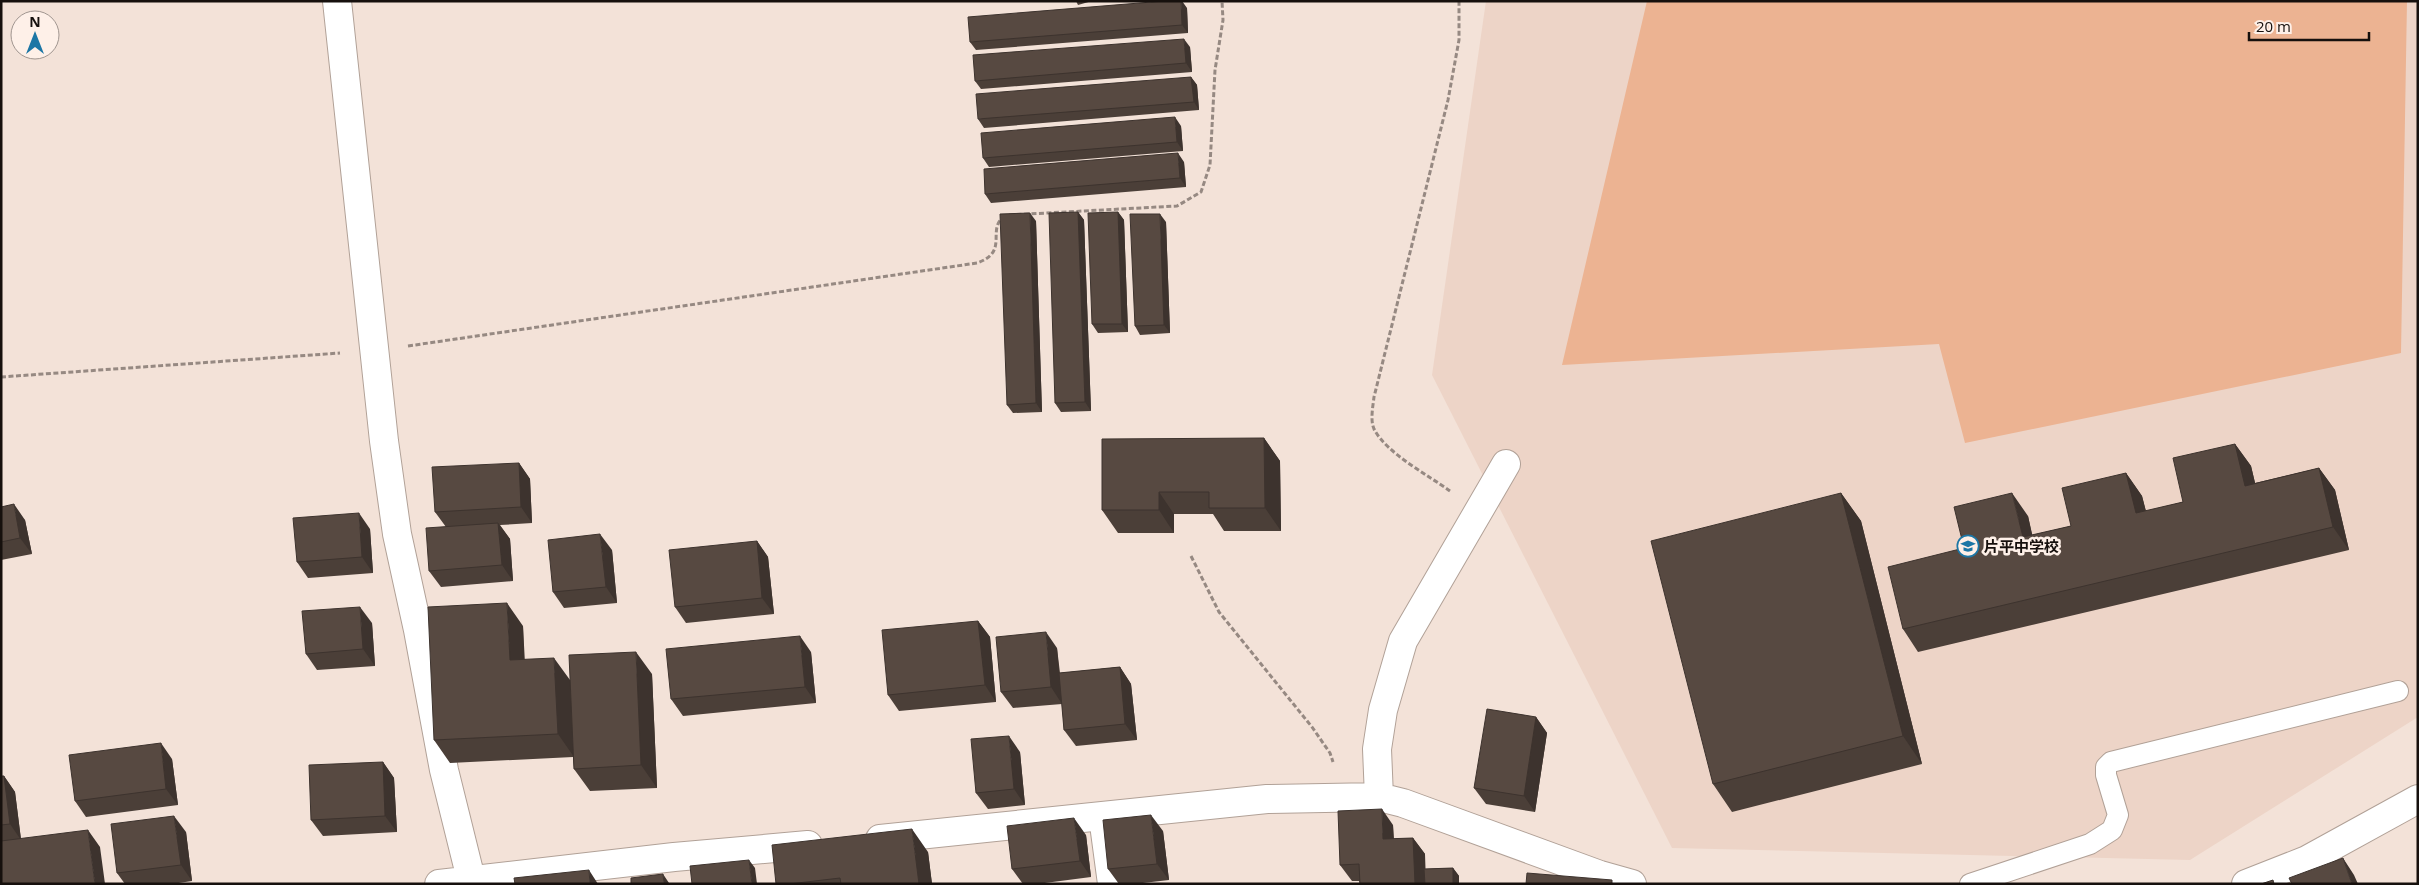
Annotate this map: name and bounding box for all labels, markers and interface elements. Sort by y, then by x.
north arrow [10,10,60,60]
scale bar [2249,10,2369,42]
text: N [29,12,41,31]
text: 20 m [2256,16,2291,36]
school or university icon: 片平中学校 [1956,534,1980,558]
place label: 片平中学校 [1984,536,2059,556]

